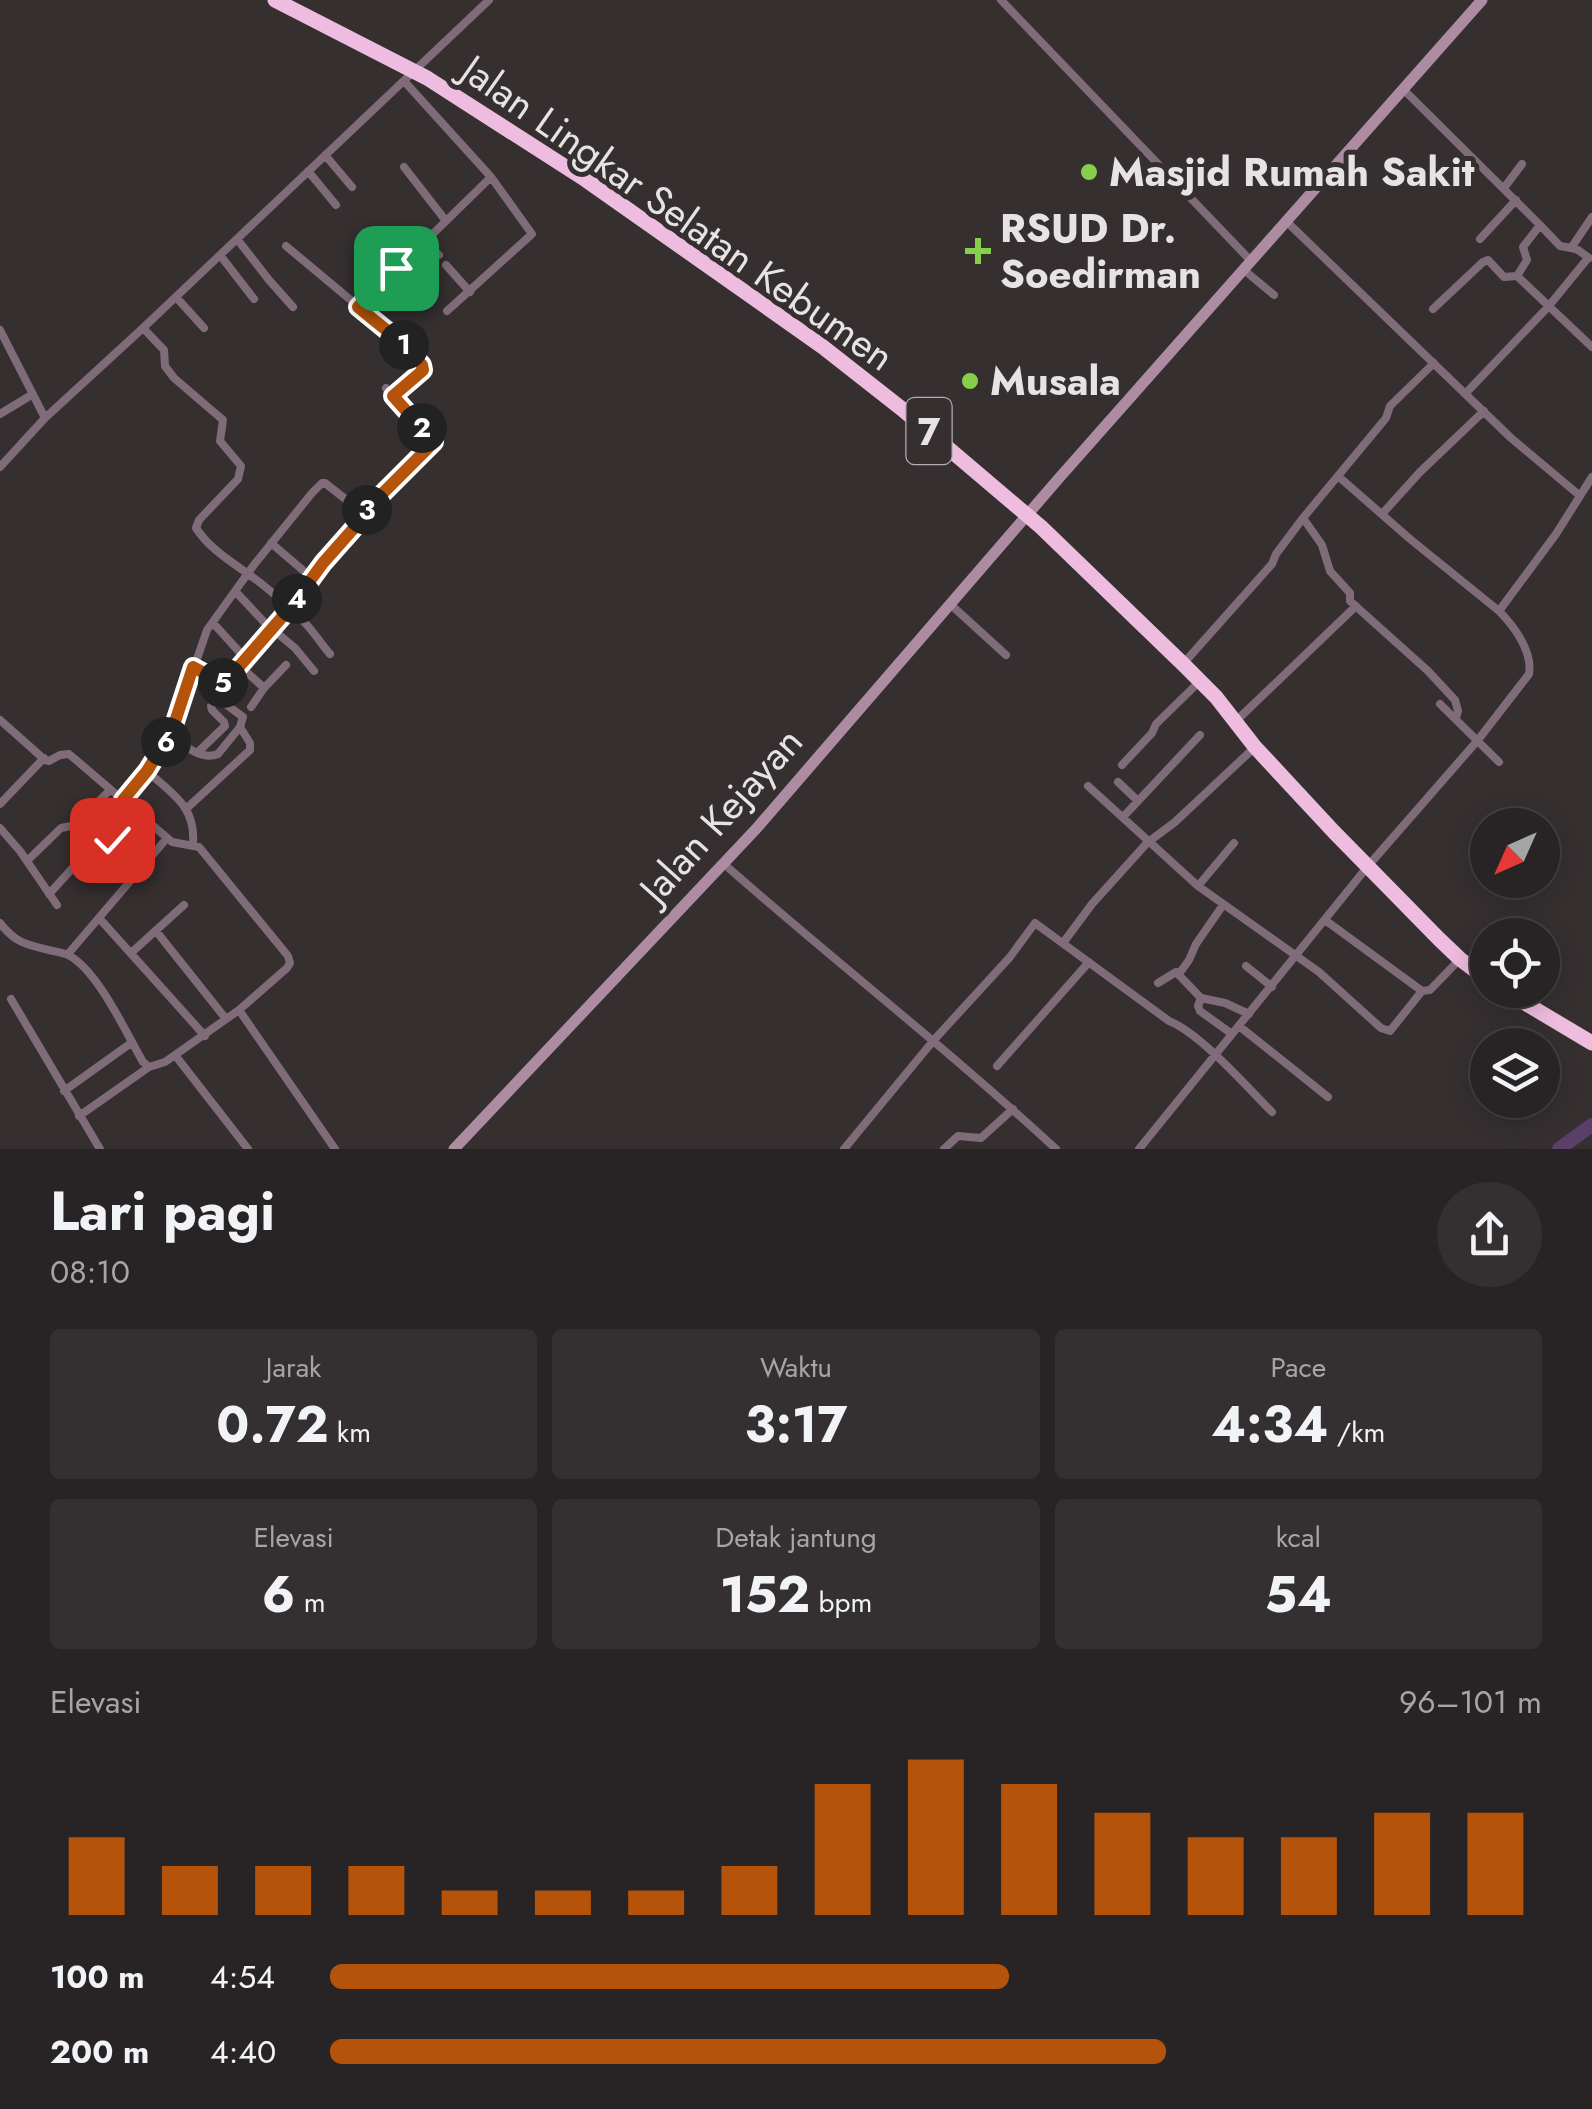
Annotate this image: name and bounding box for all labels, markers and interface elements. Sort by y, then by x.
street label: Jalan Lingkar Selatan Kebumen [446,38,906,385]
place label: Masjid Rumah Sakit [1109,143,1475,201]
marker: Masjid Rumah Sakit [1078,161,1100,183]
place label: RSUD Dr. Soedirman [1000,199,1201,303]
pin [354,226,439,311]
marker: RSUD Dr. Soedirman [965,238,991,264]
icon: arrive [369,241,424,296]
pin: 1 [379,320,429,370]
text: 1 [397,324,411,365]
place label: Musala [990,352,1121,410]
marker: Musala [959,370,981,392]
road number: 7 [906,398,952,464]
pin: 2 [397,403,447,453]
text: 2 [413,407,431,448]
pin: 3 [342,485,392,535]
text: 3 [358,489,376,530]
pin: 4 [272,574,322,624]
text: 4 [287,578,307,619]
pin: 5 [198,658,248,708]
text: 5 [214,662,232,703]
street label: Jalan Kejayan [623,714,816,920]
pin: 6 [141,717,191,767]
text: 6 [157,721,175,762]
pin [70,798,155,883]
north arrow [1470,808,1560,898]
map controls [1470,808,1560,1118]
icon: check [85,813,140,868]
button: locate [1470,918,1560,1008]
button: layers [1470,1028,1560,1118]
text: Lari pagi [50,1171,275,1251]
button: share [1437,1182,1542,1287]
text: 08:10 [50,1249,130,1295]
text: Jarak [266,1347,321,1388]
text: Waktu [760,1347,832,1388]
text: Pace [1270,1347,1326,1388]
text: 0.72 [216,1388,328,1461]
text: 3:17 [745,1388,847,1461]
text: 4:34 [1211,1388,1328,1461]
text: km [328,1412,371,1453]
text: /km [1328,1412,1385,1453]
text: Elevasi [254,1517,334,1558]
text: Detak jantung [715,1517,877,1558]
text: kcal [1276,1517,1321,1558]
text: 6 [262,1558,295,1631]
text: 152 [720,1558,810,1631]
text: 54 [1265,1558,1332,1631]
text: m [295,1582,326,1623]
text: bpm [810,1582,872,1623]
text: Elevasi [50,1679,142,1725]
text: 96–101 m [1399,1679,1542,1725]
text: 100 m [50,1954,145,2000]
text: 4:54 [210,1954,275,2000]
text: 200 m [50,2029,149,2075]
text: 4:40 [210,2029,276,2075]

